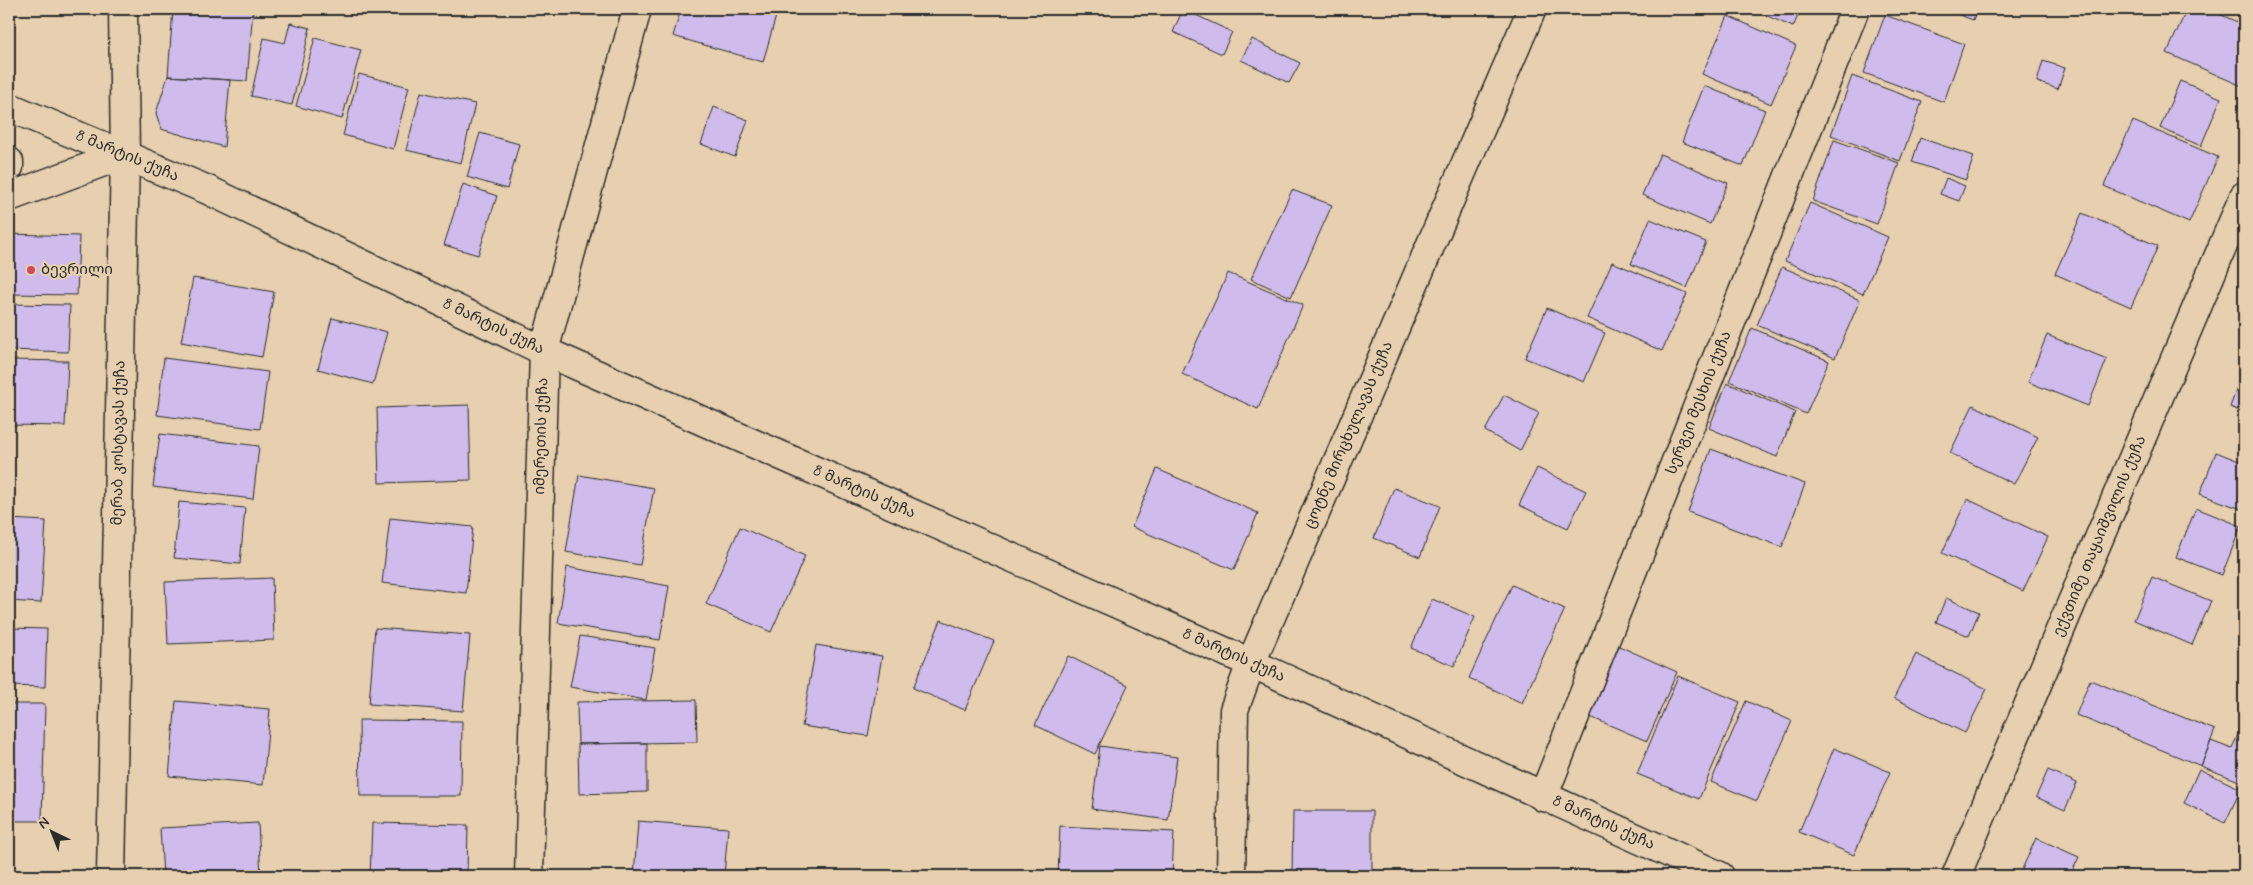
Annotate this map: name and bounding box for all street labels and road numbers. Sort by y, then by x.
street label: 8 მარტის ქუჩა [72,126,182,187]
street label: 8 მარტის ქუჩა [439,294,547,360]
street label: სერგეი მესხის ქუჩა [1662,328,1736,477]
street label: ცოტნე მირცხულავას ქუჩა [1300,338,1398,532]
street label: მერაბ კოსტავას ქუჩა [108,360,130,526]
street label: იმერეთის ქუჩა [530,377,553,495]
street label: ექვთიმე თაყაიშვილის ქუჩა [2049,433,2151,640]
street label: 8 მარტის ქუჩა [810,461,919,524]
street label: 8 მარტის ქუჩა [1179,624,1288,687]
street label: 8 მარტის ქუჩა [1549,791,1658,855]

